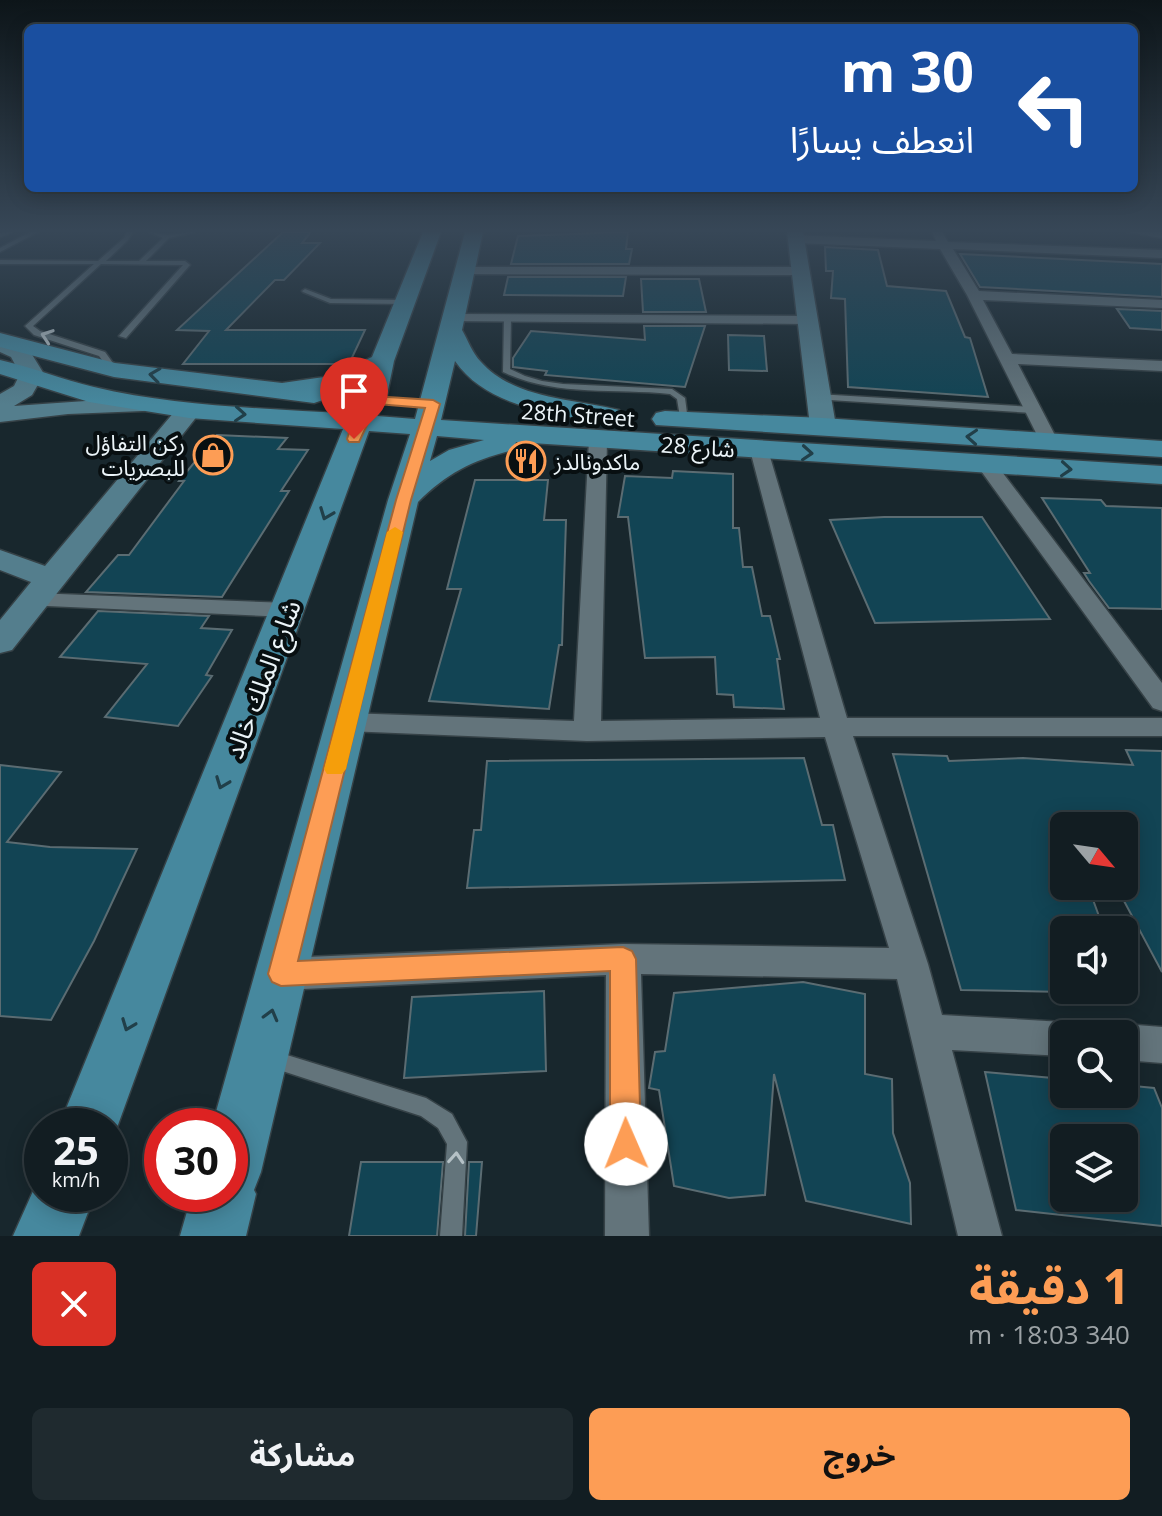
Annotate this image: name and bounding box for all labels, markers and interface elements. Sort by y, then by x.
text: 30 m [840,32,974,108]
icon: left [1002,56,1106,160]
text: انعطف يسارًا [790,115,974,164]
one-way arrow [41,329,55,345]
pin [320,357,388,439]
one-way arrow [148,367,162,384]
icon: arrive [332,369,376,413]
street label: 28th Street [520,395,636,433]
one-way arrow [234,405,247,422]
place label: ركن التفاؤل للبصريات [85,427,185,482]
street label: شارع 28 [660,428,736,467]
one-way arrow [965,429,978,446]
shop icon: ركن التفاؤل للبصريات [192,434,234,476]
restaurant icon: ماكدونالدز [505,440,547,482]
one-way arrow [801,444,814,461]
place label: ماكدونالدز [553,446,640,476]
one-way arrow [1060,460,1073,477]
one-way arrow [319,506,336,520]
street label: شارع الملك خالد [215,594,311,764]
one-way arrow [215,775,232,789]
north arrow [1050,812,1138,900]
map controls [1050,812,1138,1212]
button: sound [1050,916,1138,1004]
one-way arrow [261,1008,278,1022]
one-way arrow [121,1018,138,1032]
button: search [1050,1020,1138,1108]
position arrow [584,1102,668,1186]
speed limit sign: 30 [144,1108,248,1212]
text: 25 [53,1122,99,1177]
button: layers [1050,1124,1138,1212]
one-way arrow [447,1151,464,1164]
text: km/h [52,1166,100,1193]
text: 1 دقيقة [969,1253,1130,1318]
button: close [32,1262,116,1346]
text: 340 m · 18:03 [968,1316,1130,1352]
button: مشاركة [32,1408,573,1500]
button: خروج [589,1408,1130,1500]

